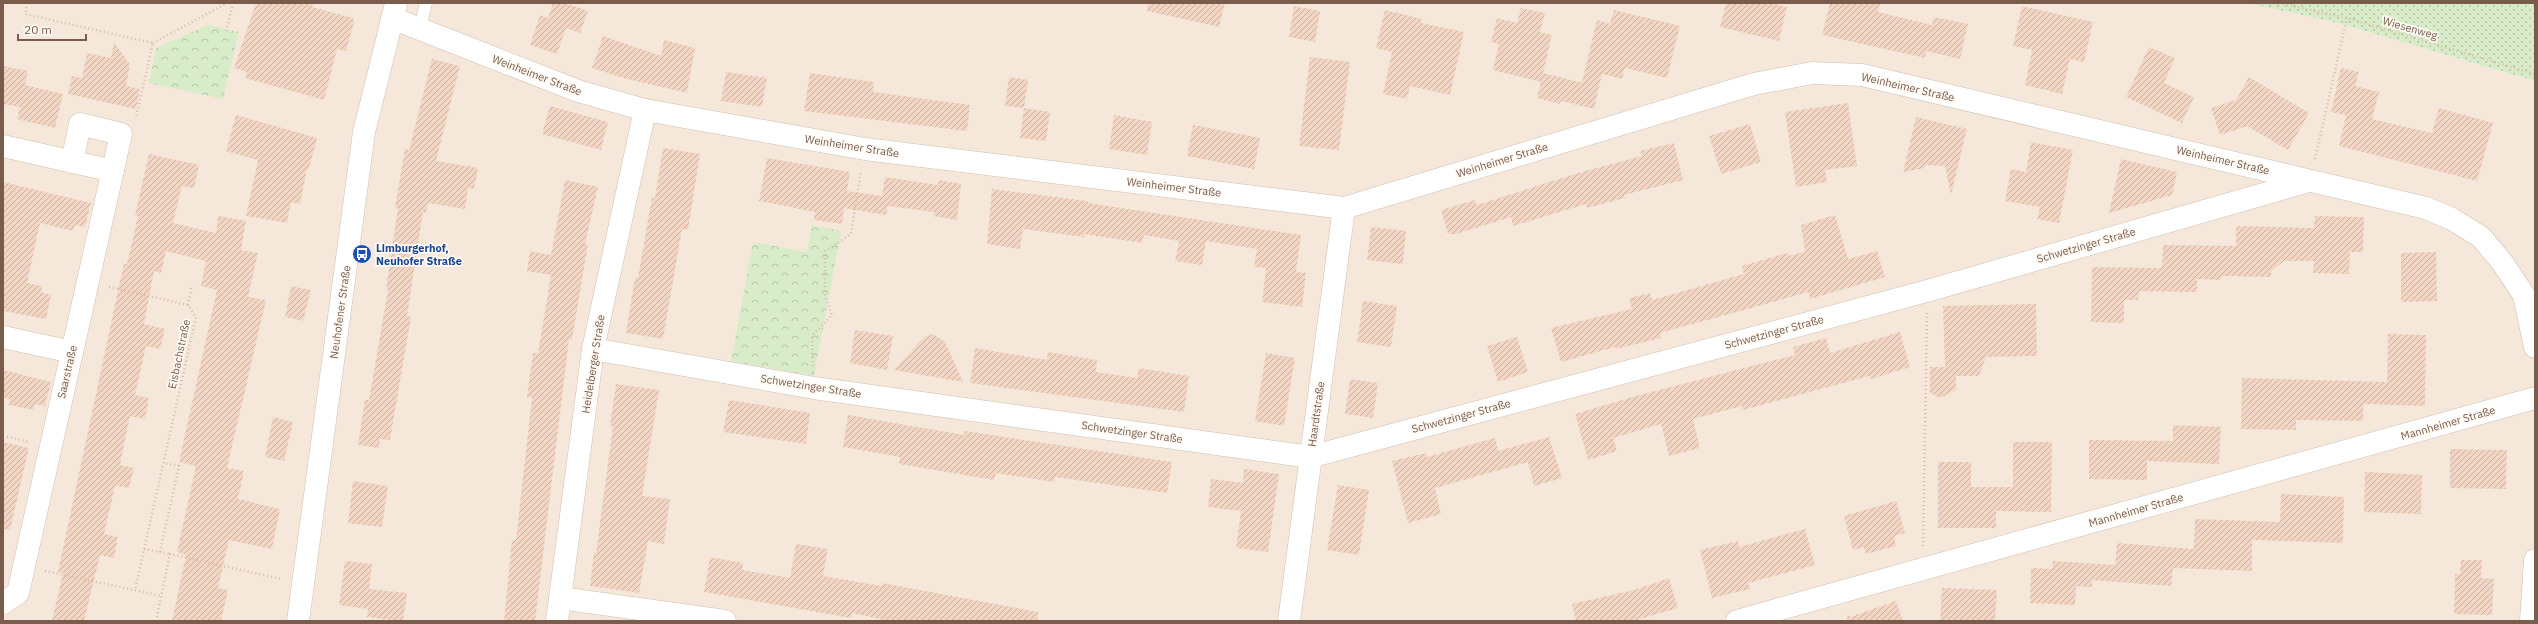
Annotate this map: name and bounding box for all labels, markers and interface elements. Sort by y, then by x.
street label: Wiesenweg [2381,13,2439,43]
scale bar [18,16,86,42]
text: 20 m [24,22,52,37]
street label: Weinheimer Straße [490,51,584,99]
street label: Weinheimer Straße [1860,69,1956,105]
street label: Weinheimer Straße [804,132,900,160]
street label: Weinheimer Straße [1454,139,1550,181]
street label: Weinheimer Straße [2175,142,2271,178]
street label: Weinheimer Straße [1126,174,1222,200]
street label: Schwetzinger Straße [2035,224,2137,266]
place label: Limburgerhof, Neuhofer Straße [376,241,462,268]
bus stop icon: Limburgerhof, Neuhofer Straße [351,243,373,265]
street label: Neuhofener Straße [327,264,353,360]
street label: Schwetzinger Straße [1723,312,1825,352]
street label: Heidelberger Straße [578,314,608,414]
street label: Eisbachstraße [165,318,193,390]
street label: Saarstraße [54,344,80,400]
street label: Schwetzinger Straße [759,371,863,401]
street label: Haardtstraße [1304,380,1328,448]
street label: Schwetzinger Straße [1410,396,1512,436]
street label: Mannheimer Straße [2399,403,2497,443]
street label: Schwetzinger Straße [1080,418,1184,446]
street label: Mannheimer Straße [2087,490,2185,530]

